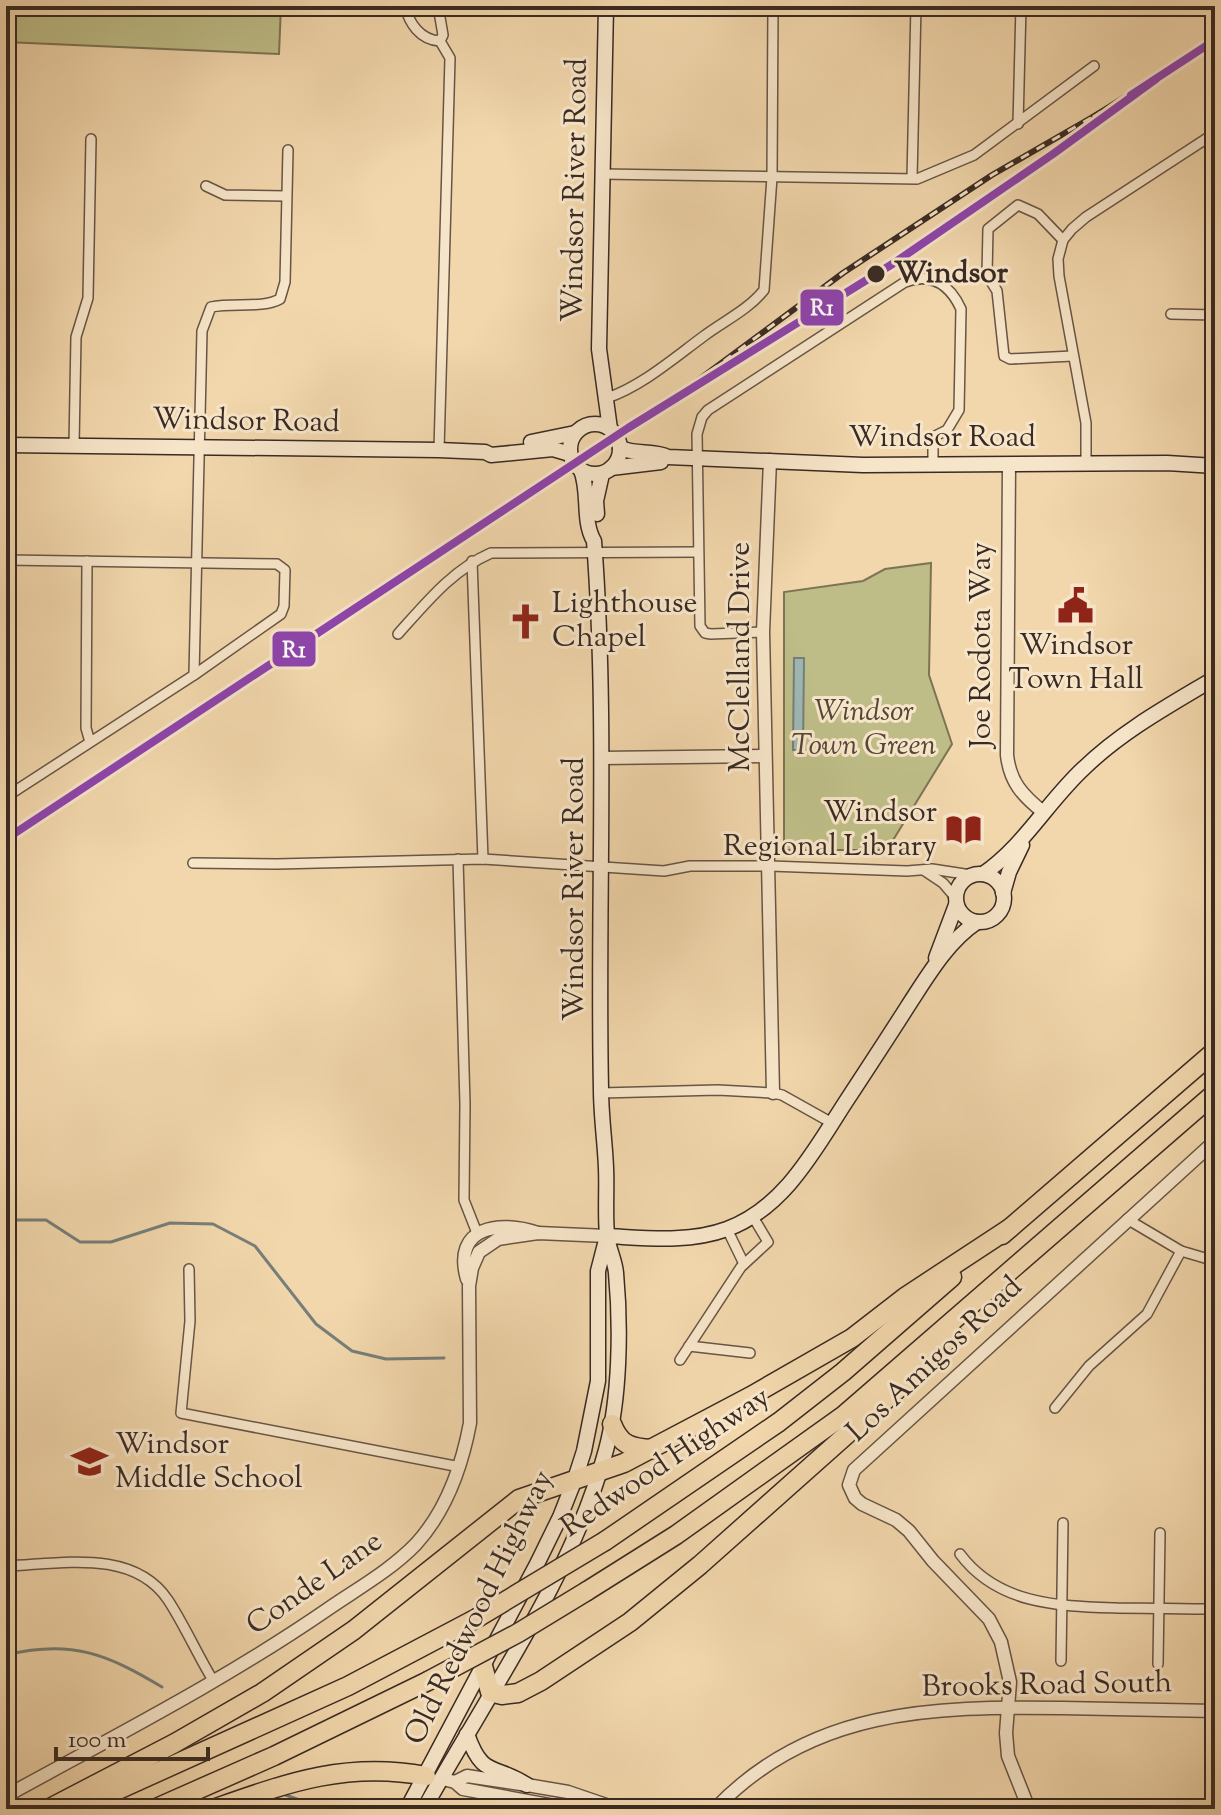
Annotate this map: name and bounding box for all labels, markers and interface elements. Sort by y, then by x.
street label: Windsor River Road [552,58,600,322]
place label: Windsor [894,253,1009,296]
marker: Windsor [865,263,887,285]
line badge: R1 [799,288,845,327]
text: R1 [810,294,834,326]
street label: Windsor Road [152,399,340,445]
street label: Windsor Road [848,417,1036,460]
street label: McClelland Drive [720,542,763,772]
street label: Joe Rodota Way [961,542,1004,750]
place label: Lighthouse Chapel [552,583,697,660]
public building icon: Windsor Town Hall [1057,586,1095,624]
church icon: Lighthouse Chapel [507,602,545,640]
place label: Windsor Town Hall [1009,625,1143,702]
line badge: R1 [271,630,317,668]
text: R1 [282,636,306,668]
park label: Windsor Town Green [792,691,937,768]
street label: Windsor River Road [554,757,597,1021]
place label: Windsor Regional Library [723,792,937,869]
library icon: Windsor Regional Library [944,811,982,849]
street label: Los Amigos Road [837,1267,1033,1453]
street label: Redwood Highway [553,1377,779,1549]
place label: Windsor Middle School [115,1424,303,1501]
school or university icon: Windsor Middle School [70,1443,108,1481]
street label: Old Redwood Highway [395,1463,565,1753]
street label: Conde Lane [238,1521,392,1647]
street label: Brooks Road South [921,1662,1173,1710]
scale bar [56,1711,208,1761]
text: 100 m [68,1724,126,1758]

